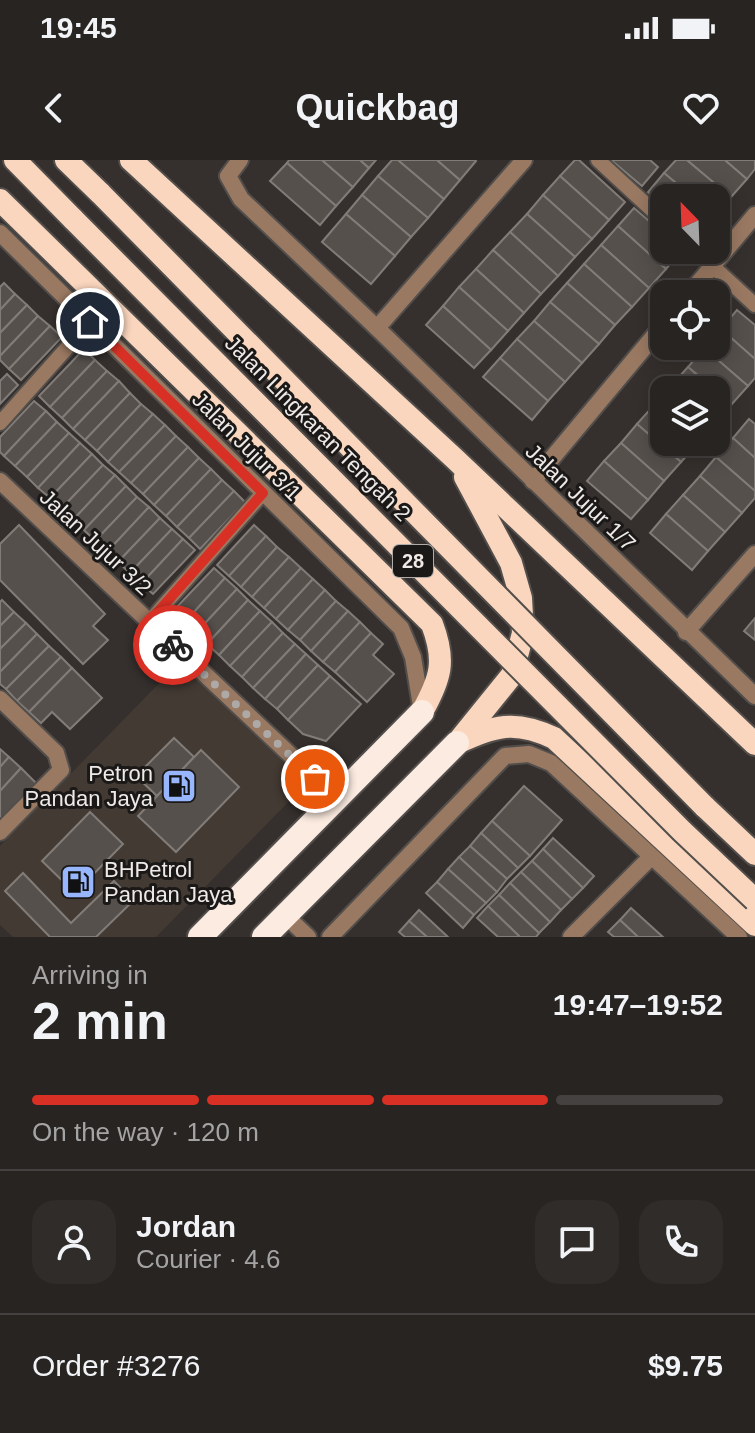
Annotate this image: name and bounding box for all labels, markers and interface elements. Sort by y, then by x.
text: 19:45 [40,11,117,44]
icon: back [32,86,76,130]
icon: heart [679,86,723,130]
text: Quickbag [295,87,460,128]
north arrow [650,184,730,264]
map controls [650,184,730,456]
button: locate [650,280,730,360]
pin [56,288,124,356]
icon: home [68,300,112,344]
street label: Jalan Lingkaran Tengah 2 [220,331,415,526]
button: layers [650,376,730,456]
street label: Jalan Jujur 3/1 [187,387,306,506]
street label: Jalan Jujur 1/7 [521,439,641,556]
street label: Jalan Jujur 3/2 [35,484,157,600]
road number: 28 [393,545,433,577]
courier [133,605,213,685]
icon: bike [151,623,195,667]
pin [281,745,349,813]
icon: bag [293,757,337,801]
place label: Petron Pandan Jaya [25,761,154,811]
fuel station icon: Petron Pandan Jaya [160,767,198,805]
place label: BHPetrol Pandan Jaya [104,857,233,907]
fuel station icon: BHPetrol Pandan Jaya [59,863,97,901]
text: Arriving in [32,960,148,990]
text: 19:47–19:52 [553,988,723,1021]
text: 2 min [32,992,168,1050]
text: On the way · 120 m [32,1117,259,1147]
button: person [32,1200,116,1284]
button: chat [535,1200,619,1284]
button: phone [639,1200,723,1284]
text: Jordan [136,1210,236,1243]
text: Courier · 4.6 [136,1244,281,1274]
text: Order #3276 [32,1349,200,1382]
text: $9.75 [648,1349,723,1382]

